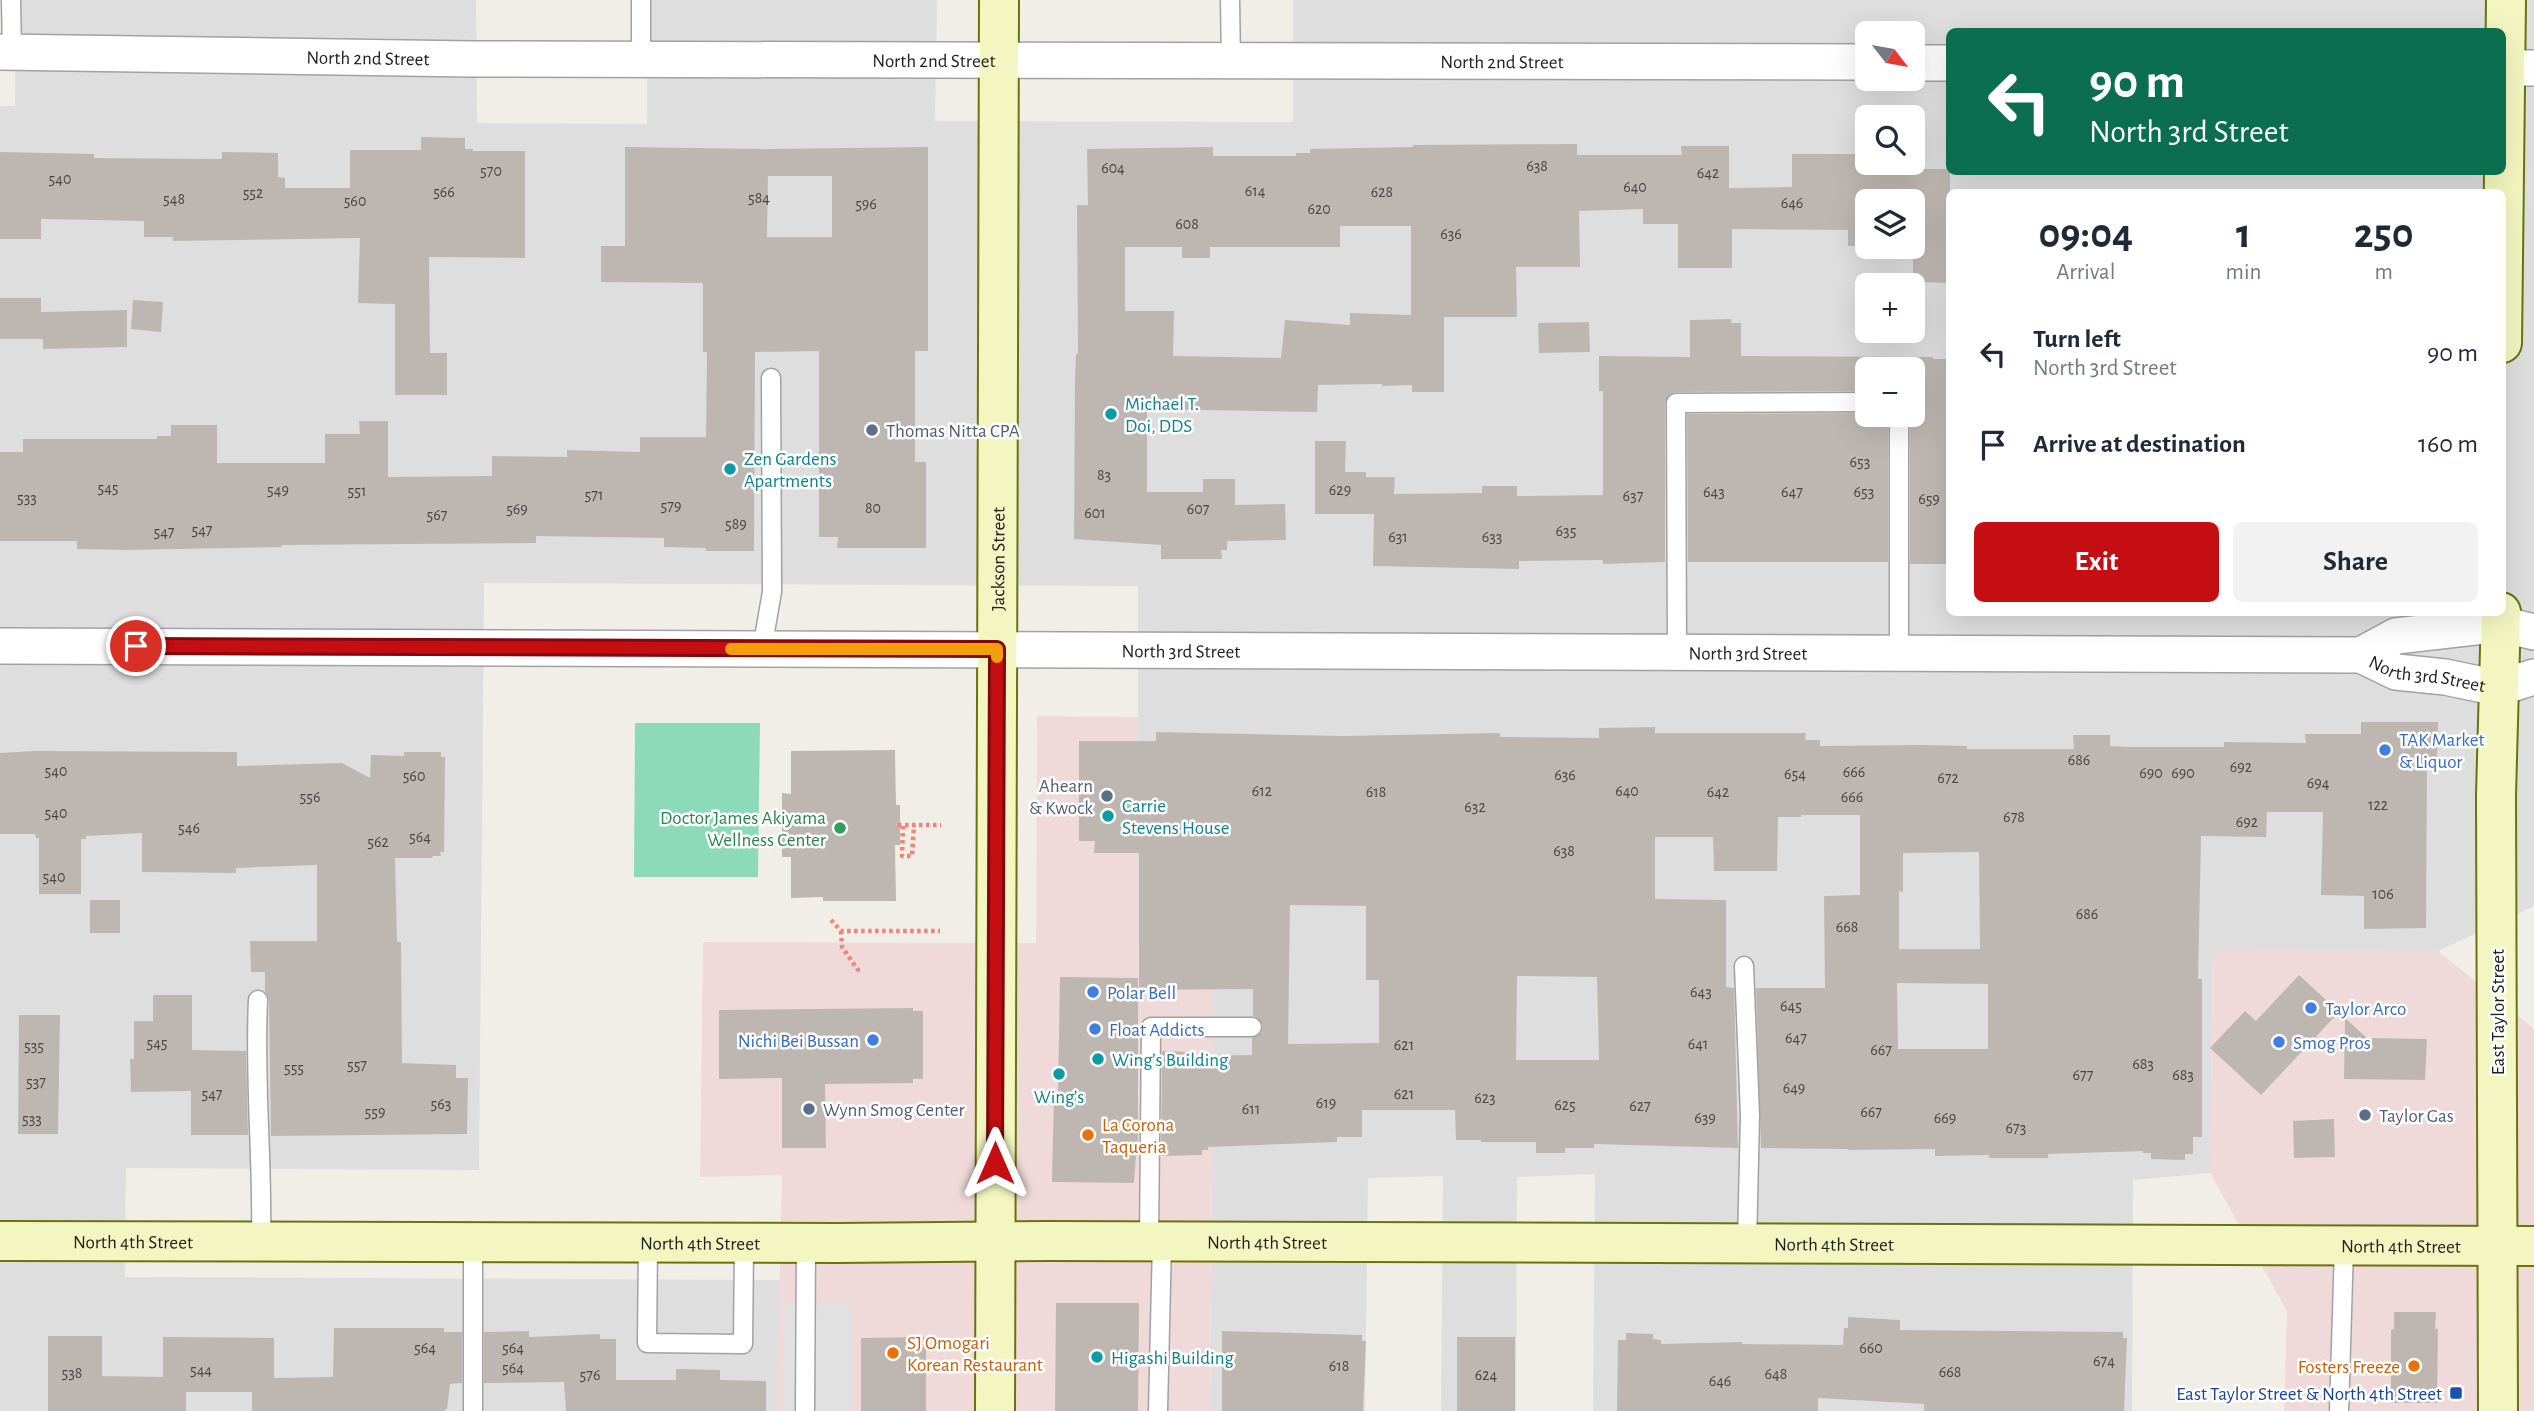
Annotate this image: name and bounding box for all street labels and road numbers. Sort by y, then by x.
street label: North 2nd Street [306,49,430,69]
street label: North 2nd Street [872,52,996,71]
street label: North 2nd Street [1440,53,1564,72]
street label: Jackson Street [989,507,1009,611]
street label: North 3rd Street [1122,642,1240,662]
street label: North 3rd Street [1689,644,1807,664]
street label: North 3rd Street [2366,652,2487,696]
street label: East Taylor Street [2489,949,2508,1075]
street label: North 4th Street [73,1233,193,1252]
street label: North 4th Street [1207,1234,1327,1253]
street label: North 4th Street [640,1235,760,1254]
street label: North 4th Street [1774,1235,1894,1255]
street label: North 4th Street [2341,1237,2461,1257]

